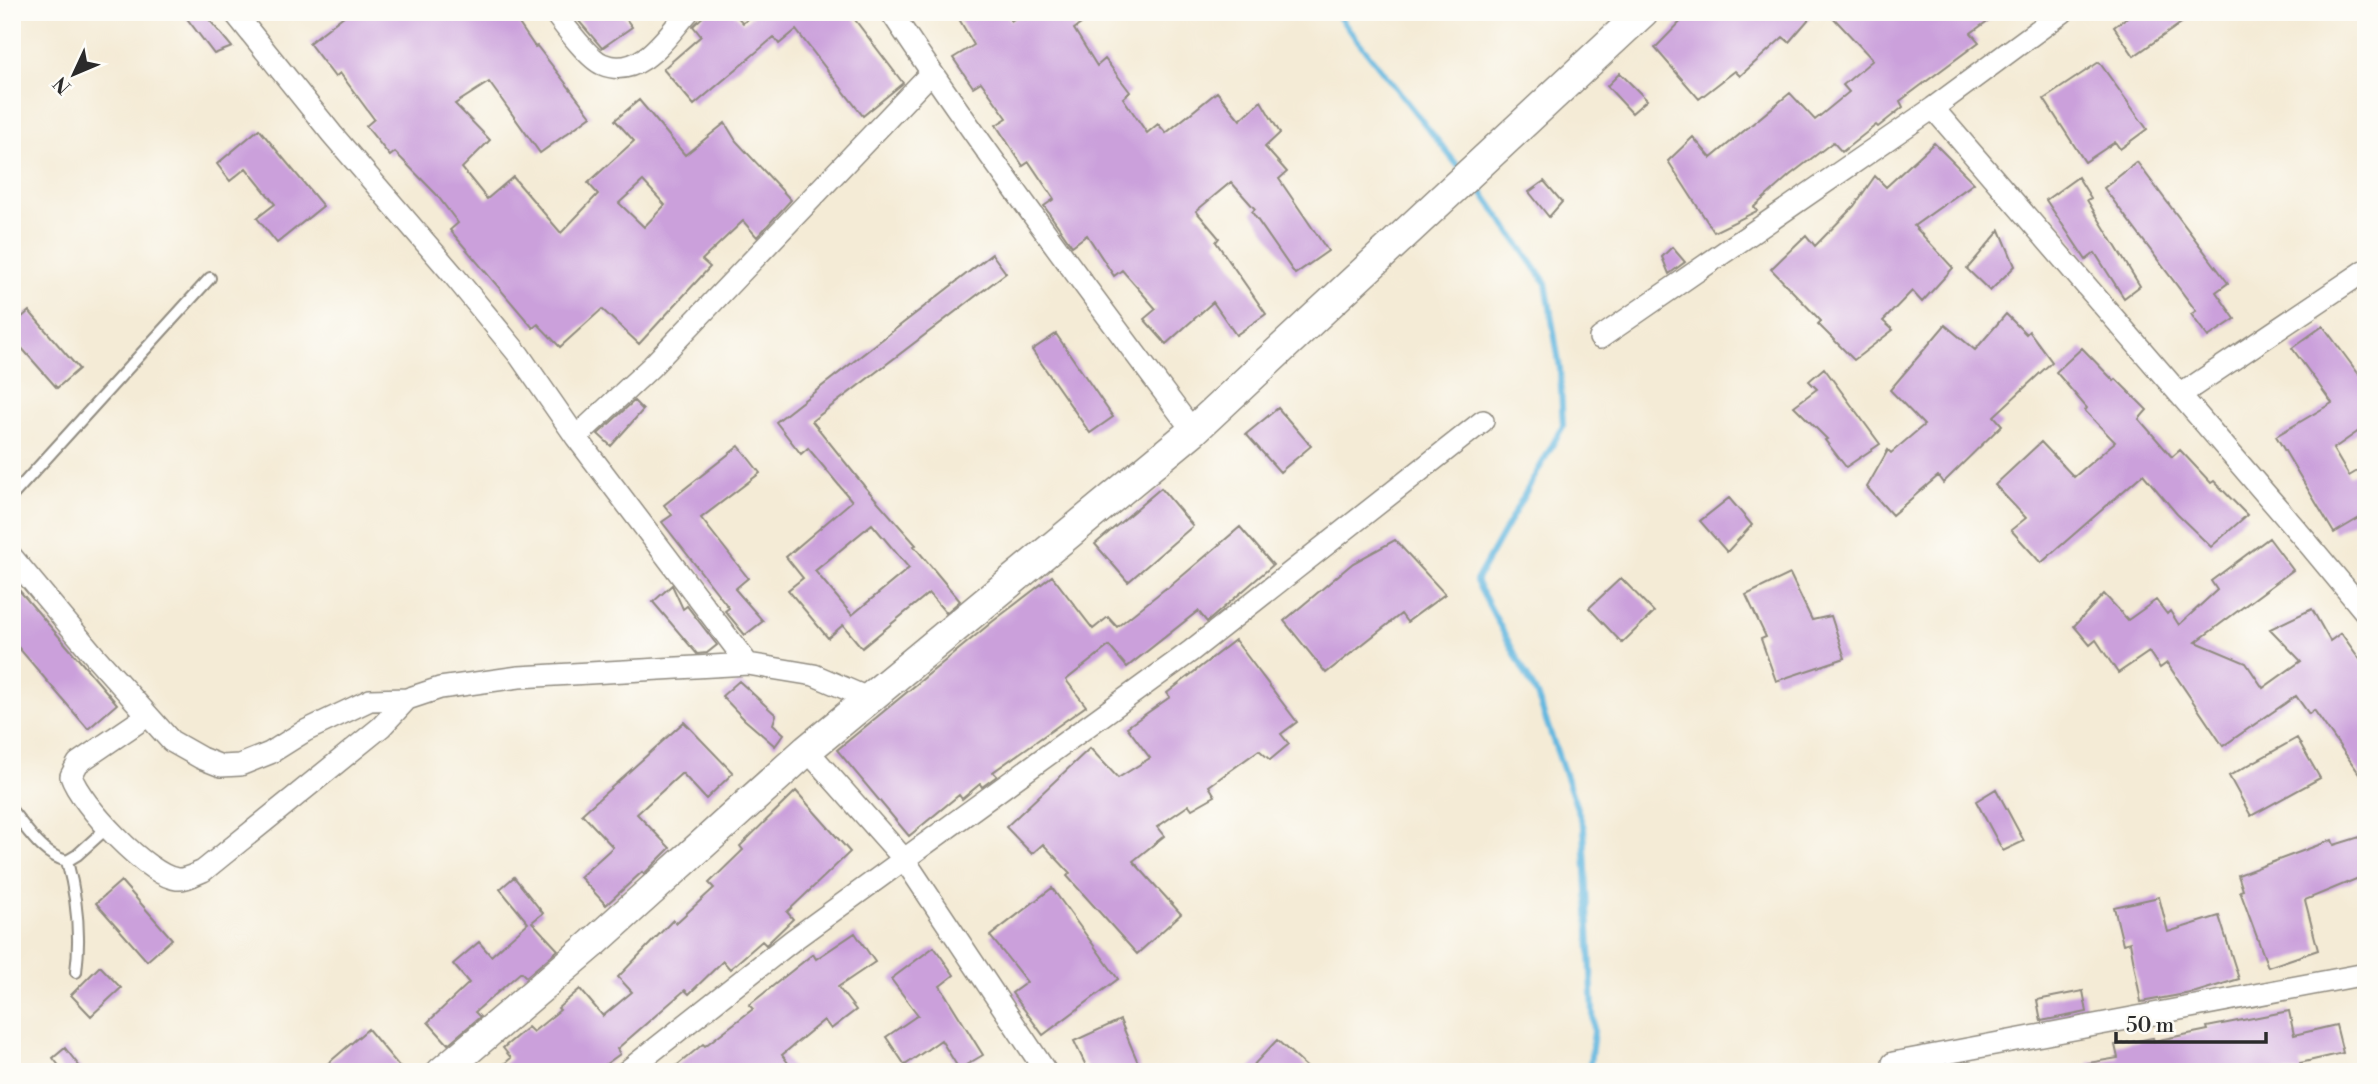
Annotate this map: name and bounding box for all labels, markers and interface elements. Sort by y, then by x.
north arrow [38,38,108,108]
text: N [49,71,76,99]
scale bar [2116,1000,2266,1044]
text: 50 m [2126,1013,2174,1039]

